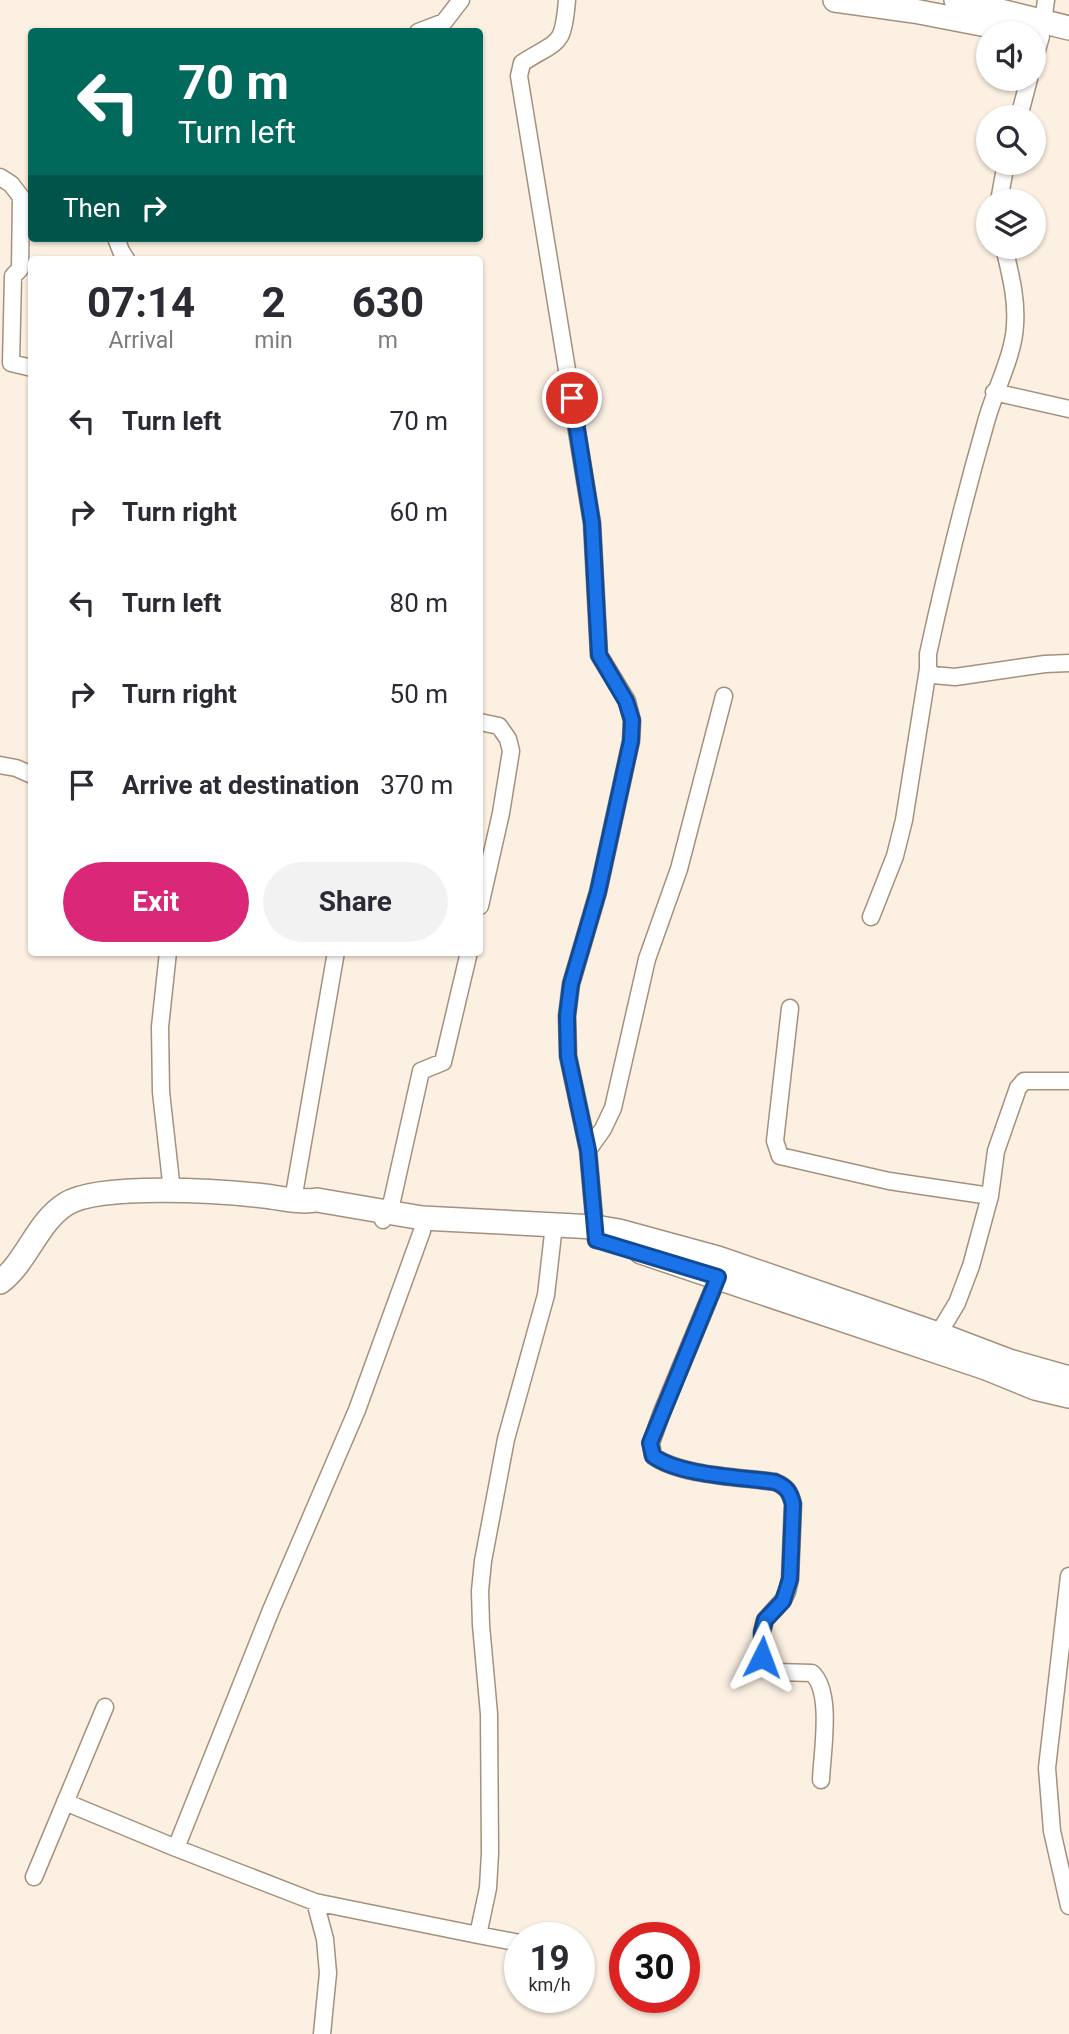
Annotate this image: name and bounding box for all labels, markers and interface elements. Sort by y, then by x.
map controls [976,21,1046,259]
button: sound [976,21,1046,91]
text: 70 m [178,54,289,111]
icon: left [63,56,154,147]
button: search [976,105,1046,175]
text: Turn left [178,113,296,151]
icon: right [135,189,173,227]
button: layers [976,189,1046,259]
text: Then [63,193,121,223]
text: 07:14 [87,278,195,327]
text: 2 [261,278,286,327]
text: 630 [352,278,424,327]
text: Arrival [108,327,174,354]
text: min [254,327,293,354]
text: m [378,327,398,354]
pin [542,368,602,428]
icon: arrive [553,379,591,417]
icon: left [63,402,101,440]
text: Turn left [122,406,221,436]
text: 70 m [390,406,448,436]
icon: right [63,493,101,531]
text: Turn right [122,497,237,527]
text: 60 m [390,497,448,527]
icon: left [63,584,101,622]
text: Turn left [122,588,221,618]
text: 80 m [390,588,448,618]
icon: right [63,675,101,713]
text: Turn right [122,679,237,709]
text: 50 m [390,679,448,709]
icon: arrive [63,766,101,804]
text: Arrive at destination [122,770,359,800]
text: 370 m [380,770,453,800]
button: Exit [63,862,249,942]
button: Share [263,862,448,942]
position arrow [725,1620,799,1694]
speed limit sign: 30 [609,1922,700,2013]
text: 19 [529,1938,570,1979]
text: km/h [528,1974,571,1995]

